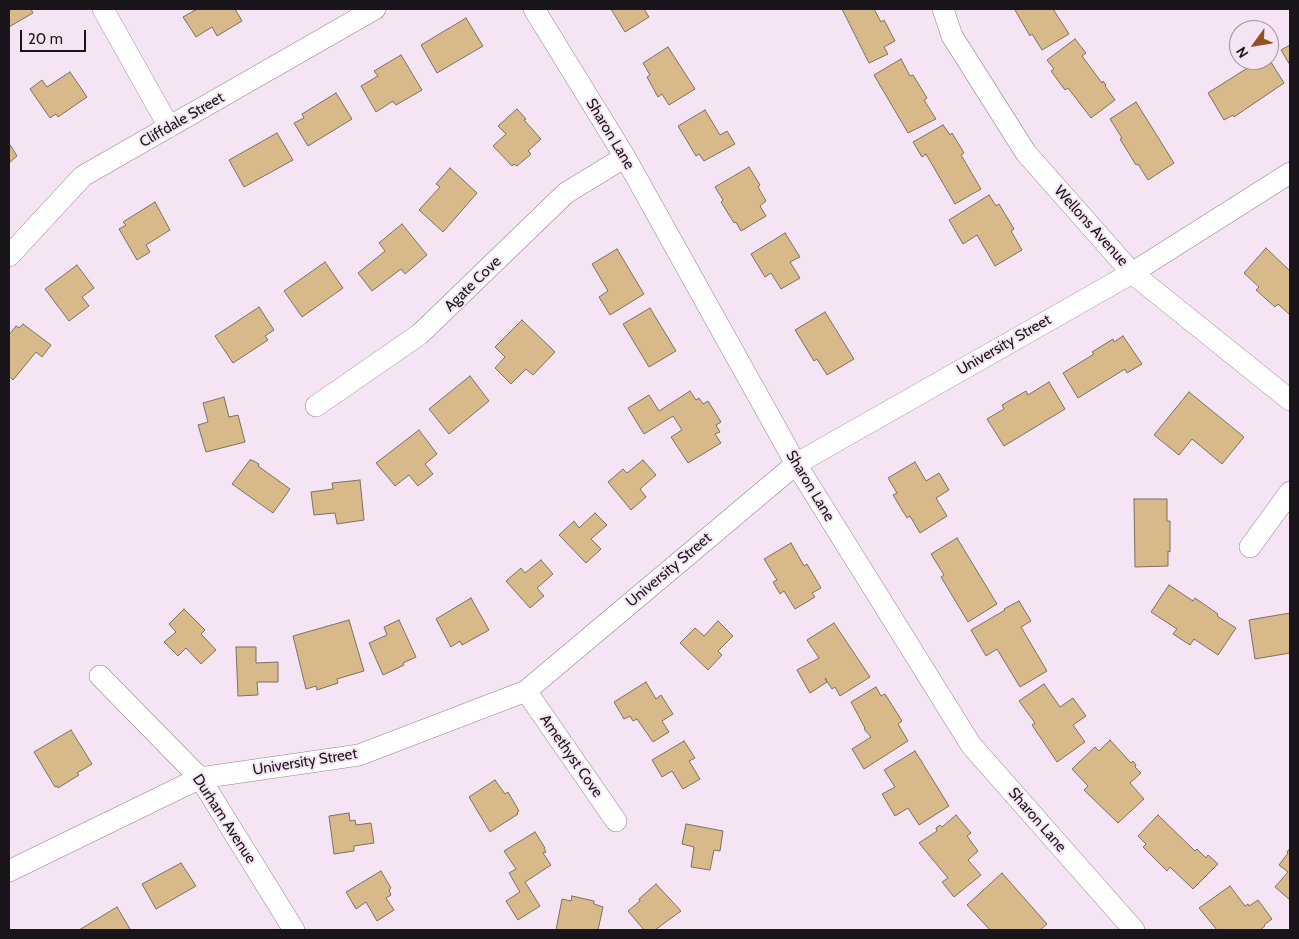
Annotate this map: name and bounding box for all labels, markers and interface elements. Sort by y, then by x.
scale bar [22,20,89,52]
north arrow [1229,20,1279,70]
text: 20 m [28,30,63,48]
text: N [1232,43,1252,61]
street label: Cliffdale Street [137,89,227,151]
street label: Sharon Lane [582,95,638,173]
street label: Wellons Avenue [1050,182,1132,270]
street label: Agate Cove [441,253,505,315]
street label: University Street [954,311,1054,379]
street label: Sharon Lane [782,447,838,525]
street label: University Street [623,529,715,611]
street label: Amethyst Cove [536,711,606,801]
street label: University Street [251,745,359,779]
street label: Durham Avenue [188,771,260,867]
street label: Sharon Lane [1004,784,1070,856]

